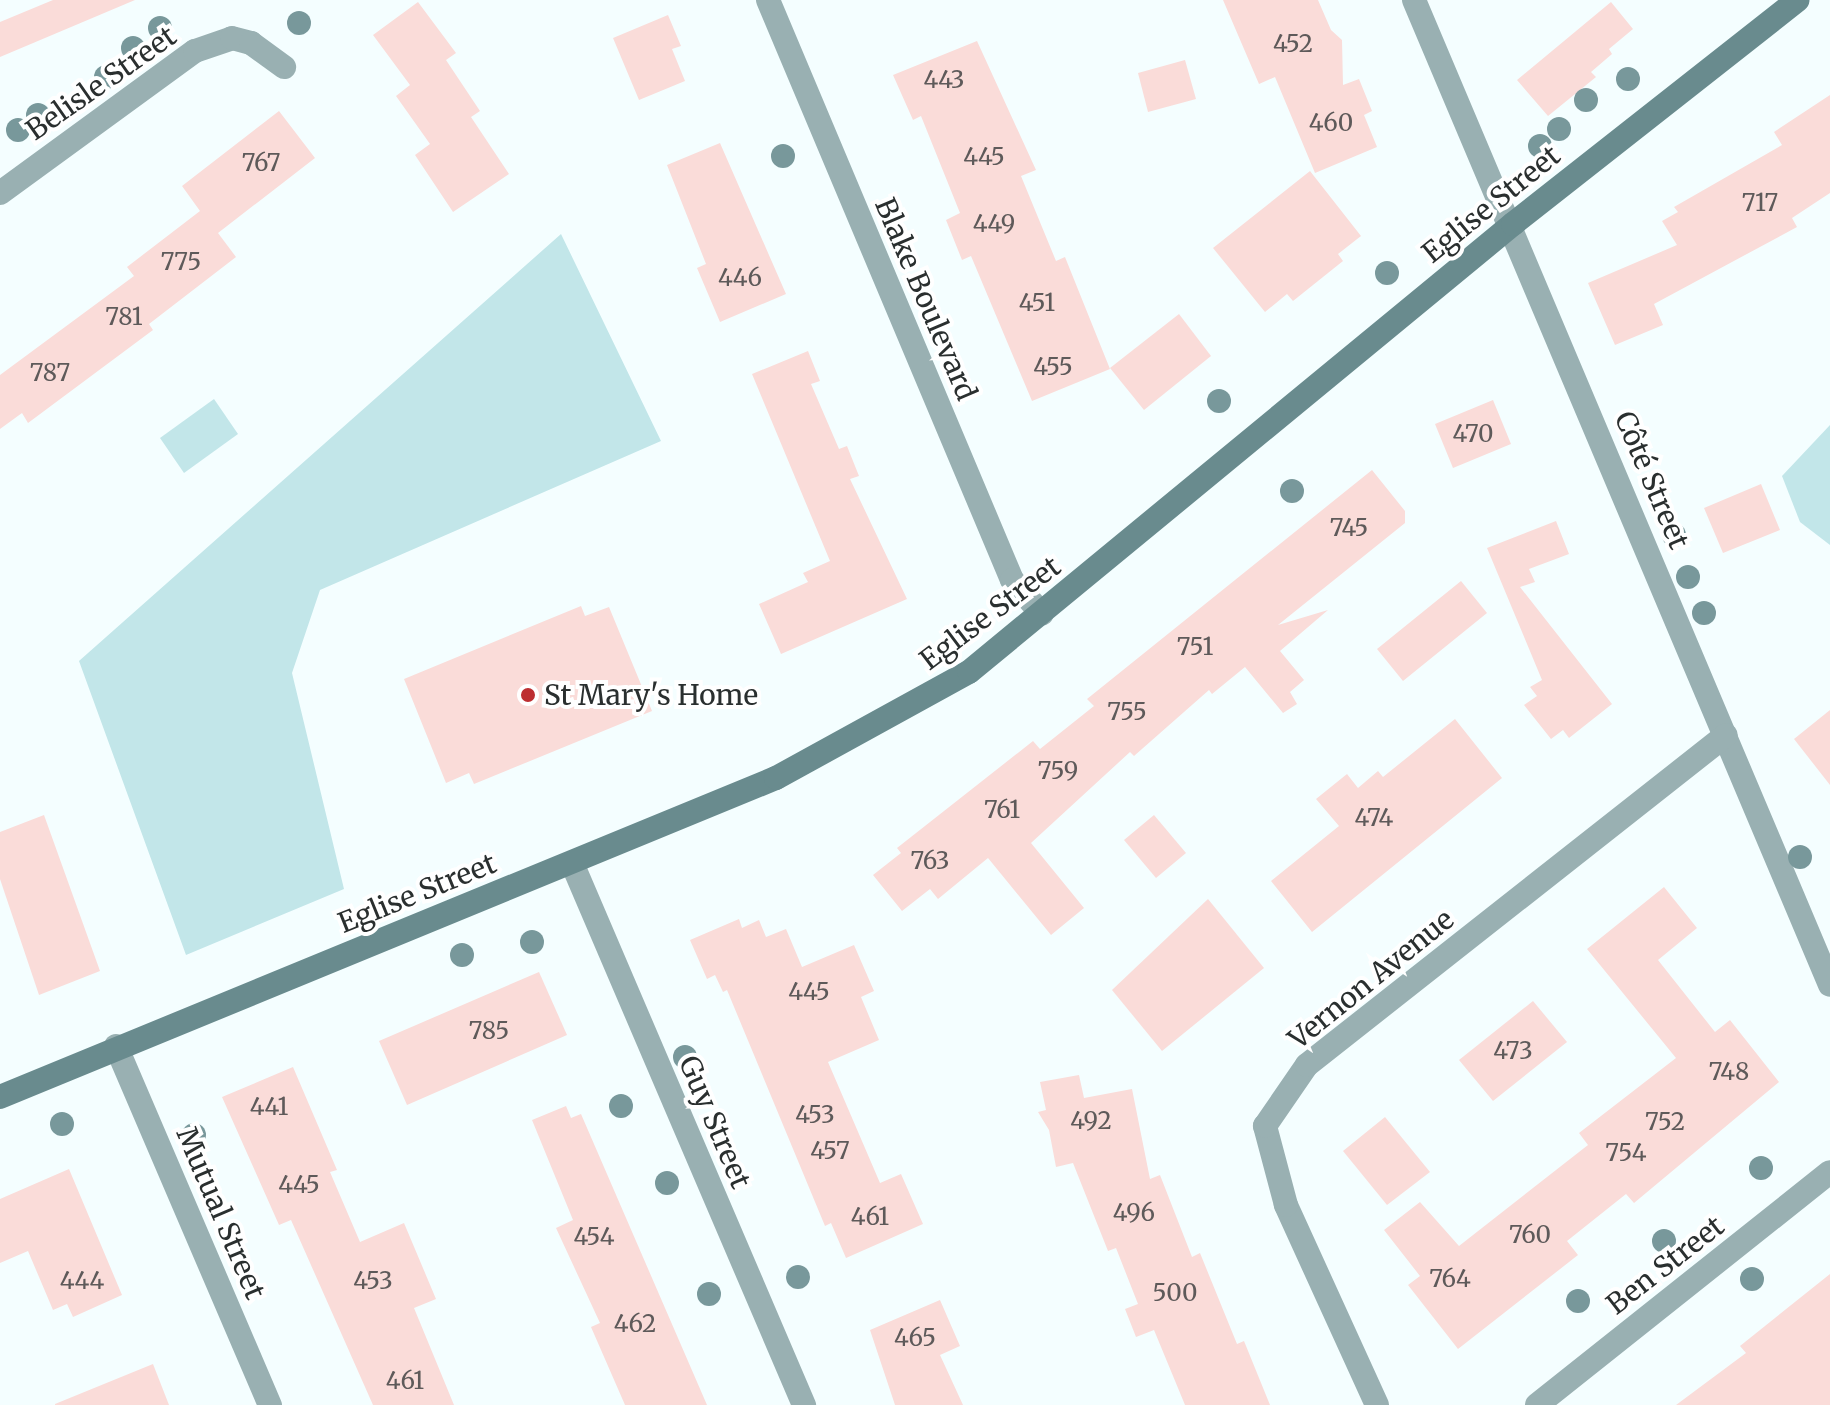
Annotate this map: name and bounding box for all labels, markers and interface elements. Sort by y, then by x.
street label: Belisle Street [20,19,182,147]
house number: 452 [1273,30,1313,58]
house number: 443 [923,66,965,94]
house number: 460 [1309,109,1353,137]
street label: Eglise Street [1415,138,1567,270]
house number: 445 [963,143,1005,171]
house number: 767 [242,149,280,177]
house number: 717 [1742,189,1778,217]
street label: Blake Boulevard [868,193,984,405]
house number: 449 [973,210,1015,238]
house number: 775 [161,248,201,276]
house number: 446 [718,264,762,292]
house number: 451 [1019,289,1055,317]
house number: 781 [105,303,143,331]
house number: 455 [1033,353,1073,381]
house number: 787 [30,359,70,387]
street label: Côté Street [1608,406,1696,554]
house number: 470 [1453,420,1493,448]
house number: 745 [1330,514,1368,542]
street label: Eglise Street [913,549,1067,677]
house number: 751 [1177,633,1213,661]
place label: St Mary's Home [544,678,758,712]
marker: St Mary's Home [519,686,537,704]
house number: 755 [1107,698,1147,726]
house number: 759 [1038,757,1078,785]
house number: 761 [984,796,1020,824]
house number: 474 [1355,804,1393,832]
street label: Eglise Street [333,846,501,940]
house number: 763 [910,847,950,875]
street label: Vernon Avenue [1282,902,1460,1056]
house number: 445 [788,978,830,1006]
house number: 785 [469,1017,509,1045]
house number: 473 [1493,1037,1533,1065]
street label: Guy Street [672,1051,758,1193]
house number: 748 [1709,1058,1749,1086]
house number: 441 [250,1093,288,1121]
house number: 453 [795,1101,835,1129]
house number: 492 [1070,1107,1112,1135]
house number: 752 [1645,1108,1685,1136]
street label: Mutual Street [170,1122,272,1304]
house number: 457 [810,1137,850,1165]
house number: 754 [1605,1139,1647,1167]
house number: 445 [278,1171,320,1199]
house number: 496 [1113,1199,1155,1227]
house number: 461 [851,1203,889,1231]
street label: Ben Street [1600,1209,1730,1321]
house number: 760 [1509,1221,1551,1249]
house number: 454 [573,1223,615,1251]
house number: 764 [1429,1265,1471,1293]
house number: 444 [60,1267,104,1295]
house number: 453 [353,1267,393,1295]
house number: 500 [1153,1279,1197,1307]
house number: 462 [614,1310,656,1338]
house number: 465 [894,1324,936,1352]
house number: 461 [386,1367,424,1395]

